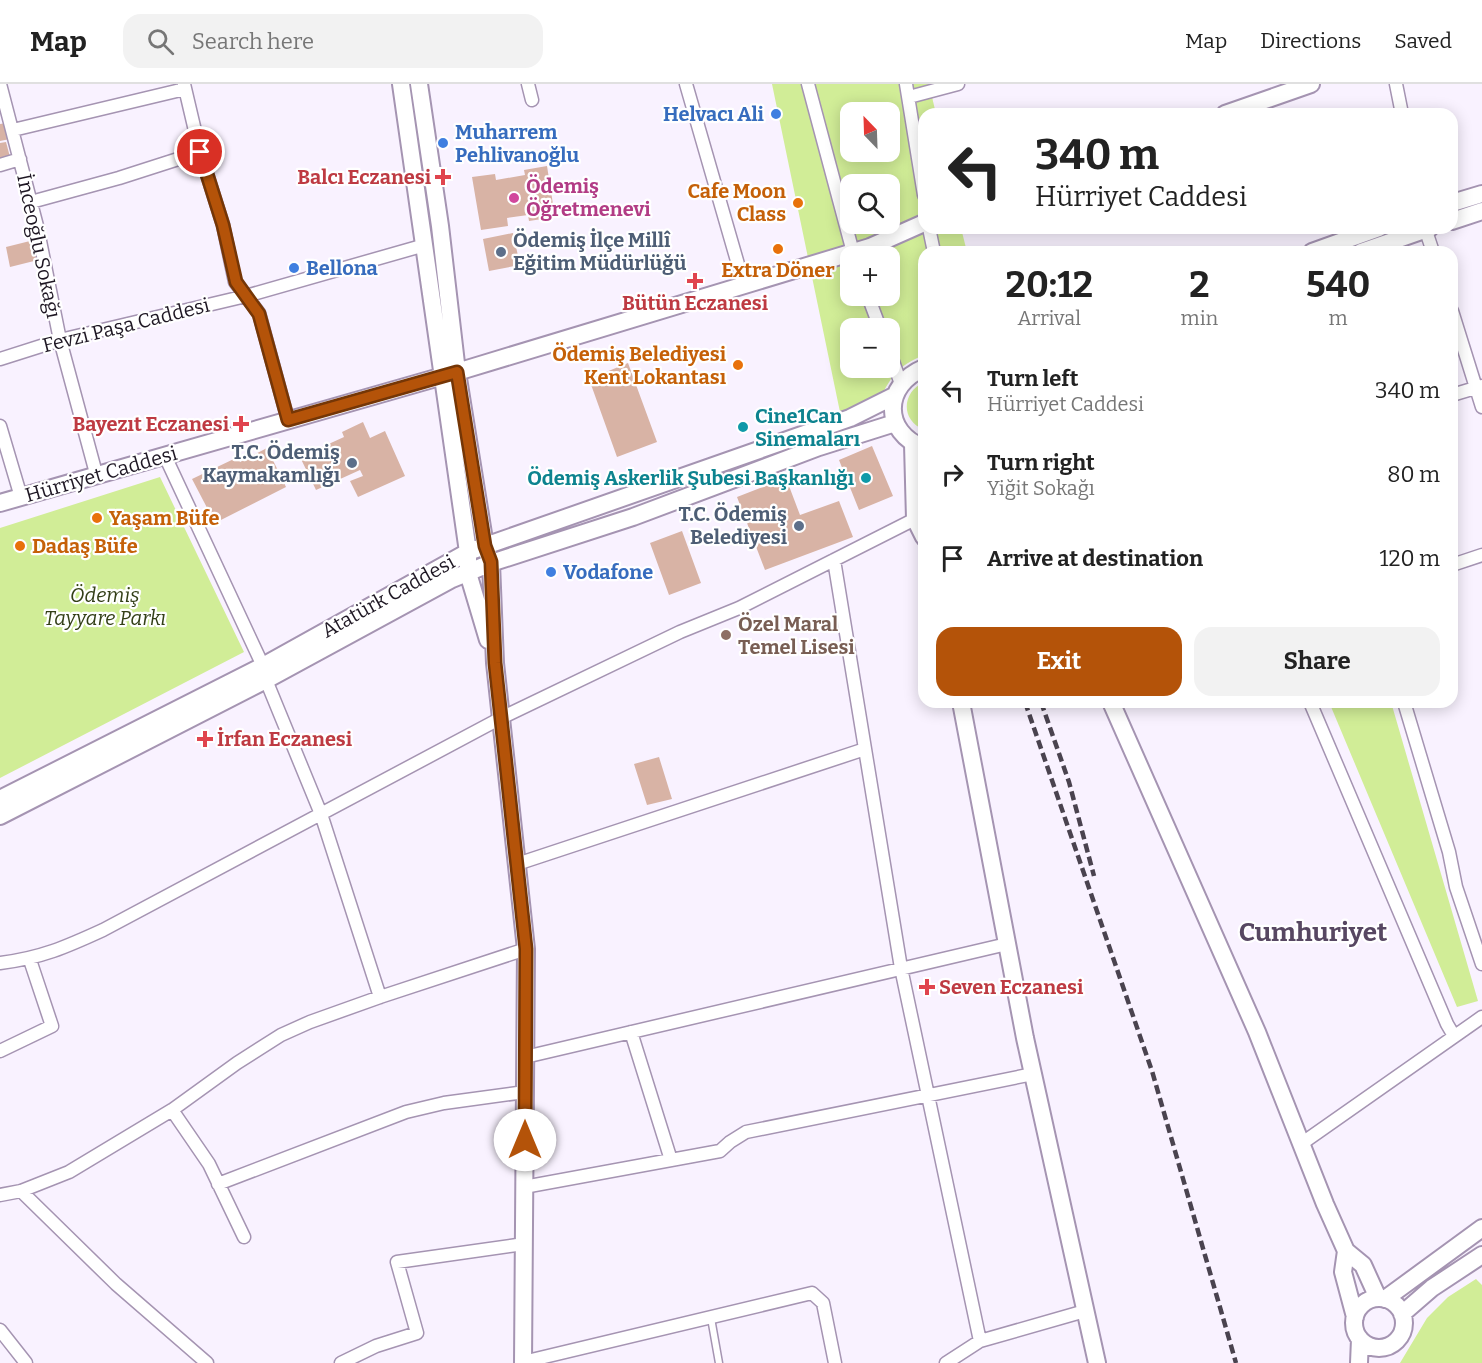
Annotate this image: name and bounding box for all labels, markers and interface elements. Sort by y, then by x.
search box [123,14,543,68]
text: Map [30,25,87,58]
icon: search [144,25,177,58]
text: Search here [192,28,314,55]
text: Map [1185,28,1227,54]
text: Directions [1260,28,1361,54]
text: Saved [1394,28,1452,54]
place label: Helvacı Ali [663,102,765,126]
north arrow [840,102,900,162]
map controls [840,102,900,378]
marker: Helvacı Ali [769,107,783,121]
place label: Muharrem Pehlivanoğlu [455,120,580,167]
pin [174,126,225,177]
text: 340 m [1035,130,1159,180]
icon: left [936,132,1014,210]
icon: arrive [183,135,216,168]
marker: Muharrem Pehlivanoğlu [436,136,450,150]
place label: Balcı Eczanesi [297,165,432,189]
marker: Balcı Eczanesi [436,170,450,184]
street label: İnceoğlu Sokağı [12,172,66,320]
place label: Ödemiş Öğretmenevi [526,174,651,221]
button: search [840,174,900,234]
place label: Cafe Moon Class [687,179,786,226]
text: Hürriyet Caddesi [1035,181,1247,213]
marker: Ödemiş Öğretmenevi [507,191,521,205]
marker: Cafe Moon Class [791,196,805,210]
place label: Ödemiş İlçe Millî Eğitim Müdürlüğü [513,228,687,275]
marker: Extra Döner [771,242,785,256]
marker: Ödemiş İlçe Millî Eğitim Müdürlüğü [494,245,508,259]
button: + [840,246,900,306]
place label: Bellona [306,256,378,280]
place label: Extra Döner [721,258,835,282]
marker: Bellona [287,261,301,275]
text: 20:12 [1006,263,1093,307]
text: 2 [1189,263,1210,307]
text: 540 [1306,263,1370,307]
marker: Bütün Eczanesi [688,274,702,288]
place label: Bütün Eczanesi [622,291,769,315]
street label: Fevzi Paşa Caddesi [40,293,212,357]
text: Arrival [1018,306,1081,330]
text: min [1181,306,1218,330]
text: m [1329,306,1348,330]
button: − [840,318,900,378]
place label: Ödemiş Belediyesi Kent Lokantası [552,342,727,389]
marker: Ödemiş Belediyesi Kent Lokantası [731,358,745,372]
text: Turn left [987,365,1079,392]
icon: left [936,374,969,407]
text: 340 m [1375,377,1440,404]
text: Hürriyet Caddesi [987,392,1144,416]
place label: Cine1Can Sinemaları [755,404,861,451]
place label: Bayezıt Eczanesi [72,412,230,436]
marker: Bayezıt Eczanesi [234,417,248,431]
marker: Cine1Can Sinemaları [736,420,750,434]
place label: T.C. Ödemiş Kaymakamlığı [202,440,341,487]
street label: Hürriyet Caddesi [22,441,180,507]
text: Turn right [987,449,1095,476]
marker: T.C. Ödemiş Kaymakamlığı [345,456,359,470]
icon: right [936,458,969,491]
text: 80 m [1387,461,1440,488]
place label: Ödemiş Askerlik Şubesi Başkanlığı [527,466,855,490]
marker: Ödemiş Askerlik Şubesi Başkanlığı [859,471,873,485]
text: Yiğit Sokağı [987,476,1095,500]
place label: T.C. Ödemiş Belediyesi [679,502,788,549]
place label: Yaşam Büfe [109,506,219,530]
marker: Yaşam Büfe [90,511,104,525]
marker: T.C. Ödemiş Belediyesi [792,519,806,533]
place label: Dadaş Büfe [32,534,138,558]
marker: Dadaş Büfe [13,539,27,553]
icon: arrive [936,542,969,575]
text: Arrive at destination [987,545,1203,572]
text: 120 m [1380,545,1440,572]
street label: Atatürk Caddesi [317,549,459,643]
place label: Vodafone [563,560,653,584]
marker: Vodafone [544,565,558,579]
park label: Ödemiş Tayyare Parkı [44,583,166,630]
place label: Özel Maral Temel Lisesi [738,612,855,659]
button: Exit [936,627,1182,696]
button: Share [1194,627,1440,696]
marker: Özel Maral Temel Lisesi [719,628,733,642]
place label: İrfan Eczanesi [217,727,353,751]
marker: İrfan Eczanesi [198,732,212,746]
district label: Cumhuriyet [1239,917,1388,948]
place label: Seven Eczanesi [939,975,1084,999]
marker: Seven Eczanesi [920,980,934,994]
position arrow [493,1108,557,1172]

